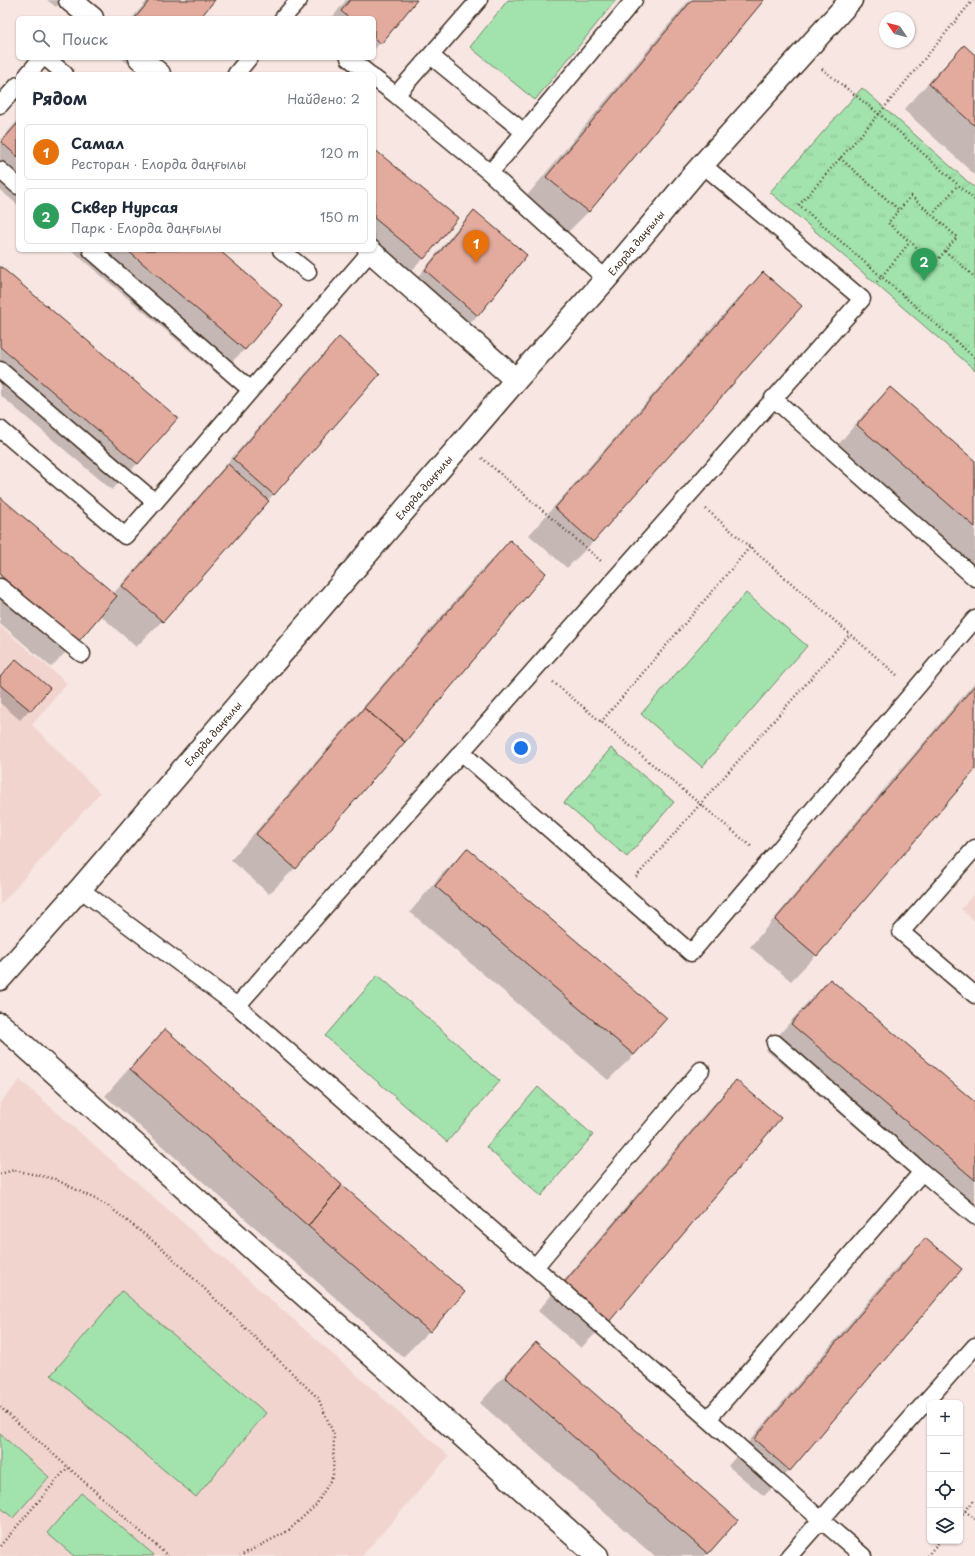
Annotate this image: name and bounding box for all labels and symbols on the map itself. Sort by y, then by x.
north arrow [879,12,915,48]
street label: Елорда даңғылы [604,207,668,278]
pin: 1 [463,230,489,263]
pin: 2 [911,248,937,281]
street label: Елорда даңғылы [392,452,455,523]
street label: Елорда даңғылы [181,698,245,769]
your location [511,738,531,758]

